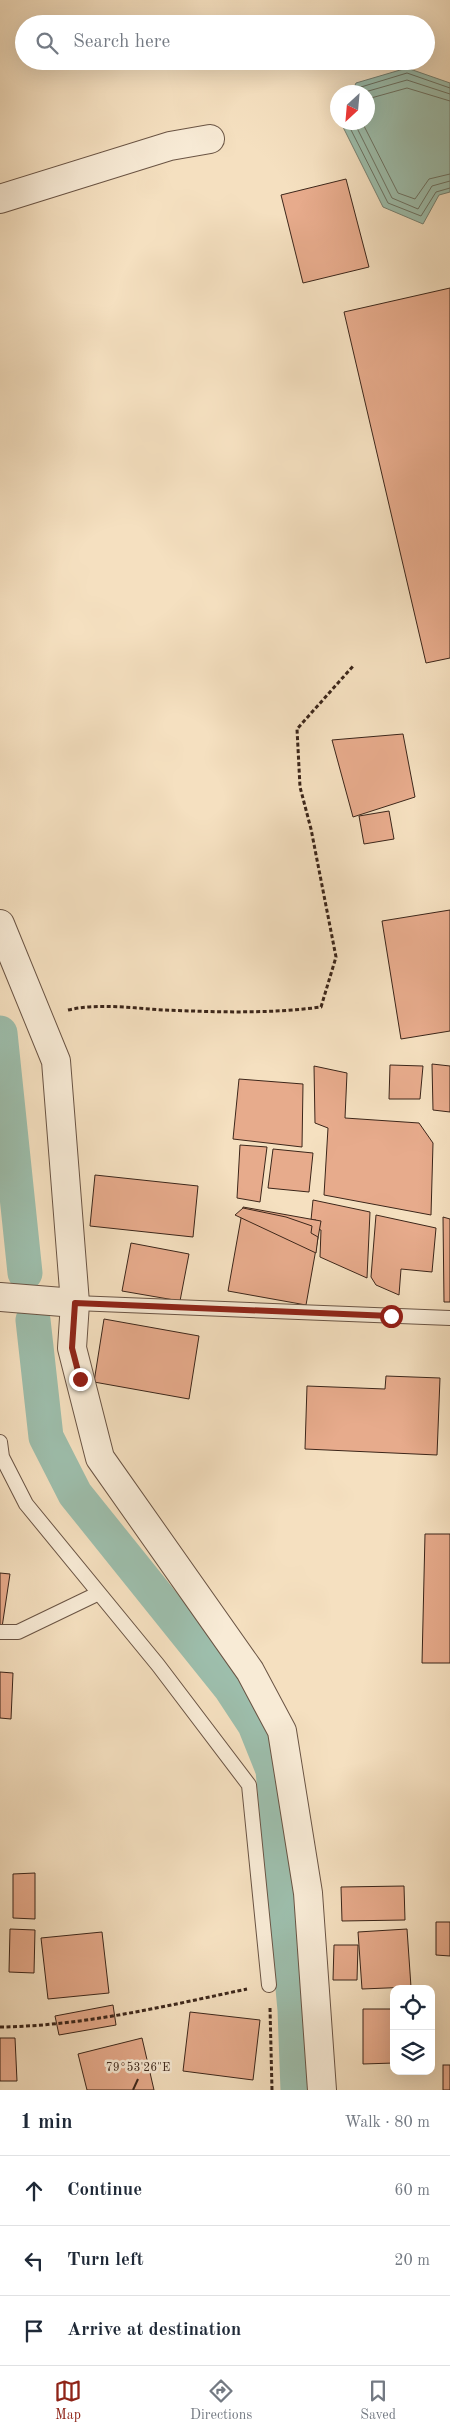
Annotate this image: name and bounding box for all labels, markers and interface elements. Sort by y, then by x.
search box [15,15,435,70]
icon: search [33,29,61,57]
text: Search here [73,33,170,52]
north arrow [330,85,375,130]
route start [380,1305,403,1328]
route end [69,1368,92,1391]
map controls [390,1985,435,2075]
button: locate [390,1985,435,2030]
button: layers [390,2030,435,2075]
text: 79°53'26"E [106,2061,170,2074]
text: 1 min [20,2112,73,2133]
text: Walk · 80 m [344,2115,430,2131]
icon: ahead [20,2177,48,2205]
text: Continue [67,2181,142,2200]
text: 60 m [394,2183,430,2199]
icon: left [20,2247,48,2275]
text: Turn left [67,2251,144,2270]
text: 20 m [394,2253,430,2269]
icon: arrive [20,2317,48,2345]
text: Arrive at destination [67,2321,241,2340]
tab: Map [54,2377,82,2424]
tab: Directions [190,2377,252,2424]
tab: Saved [360,2377,396,2424]

